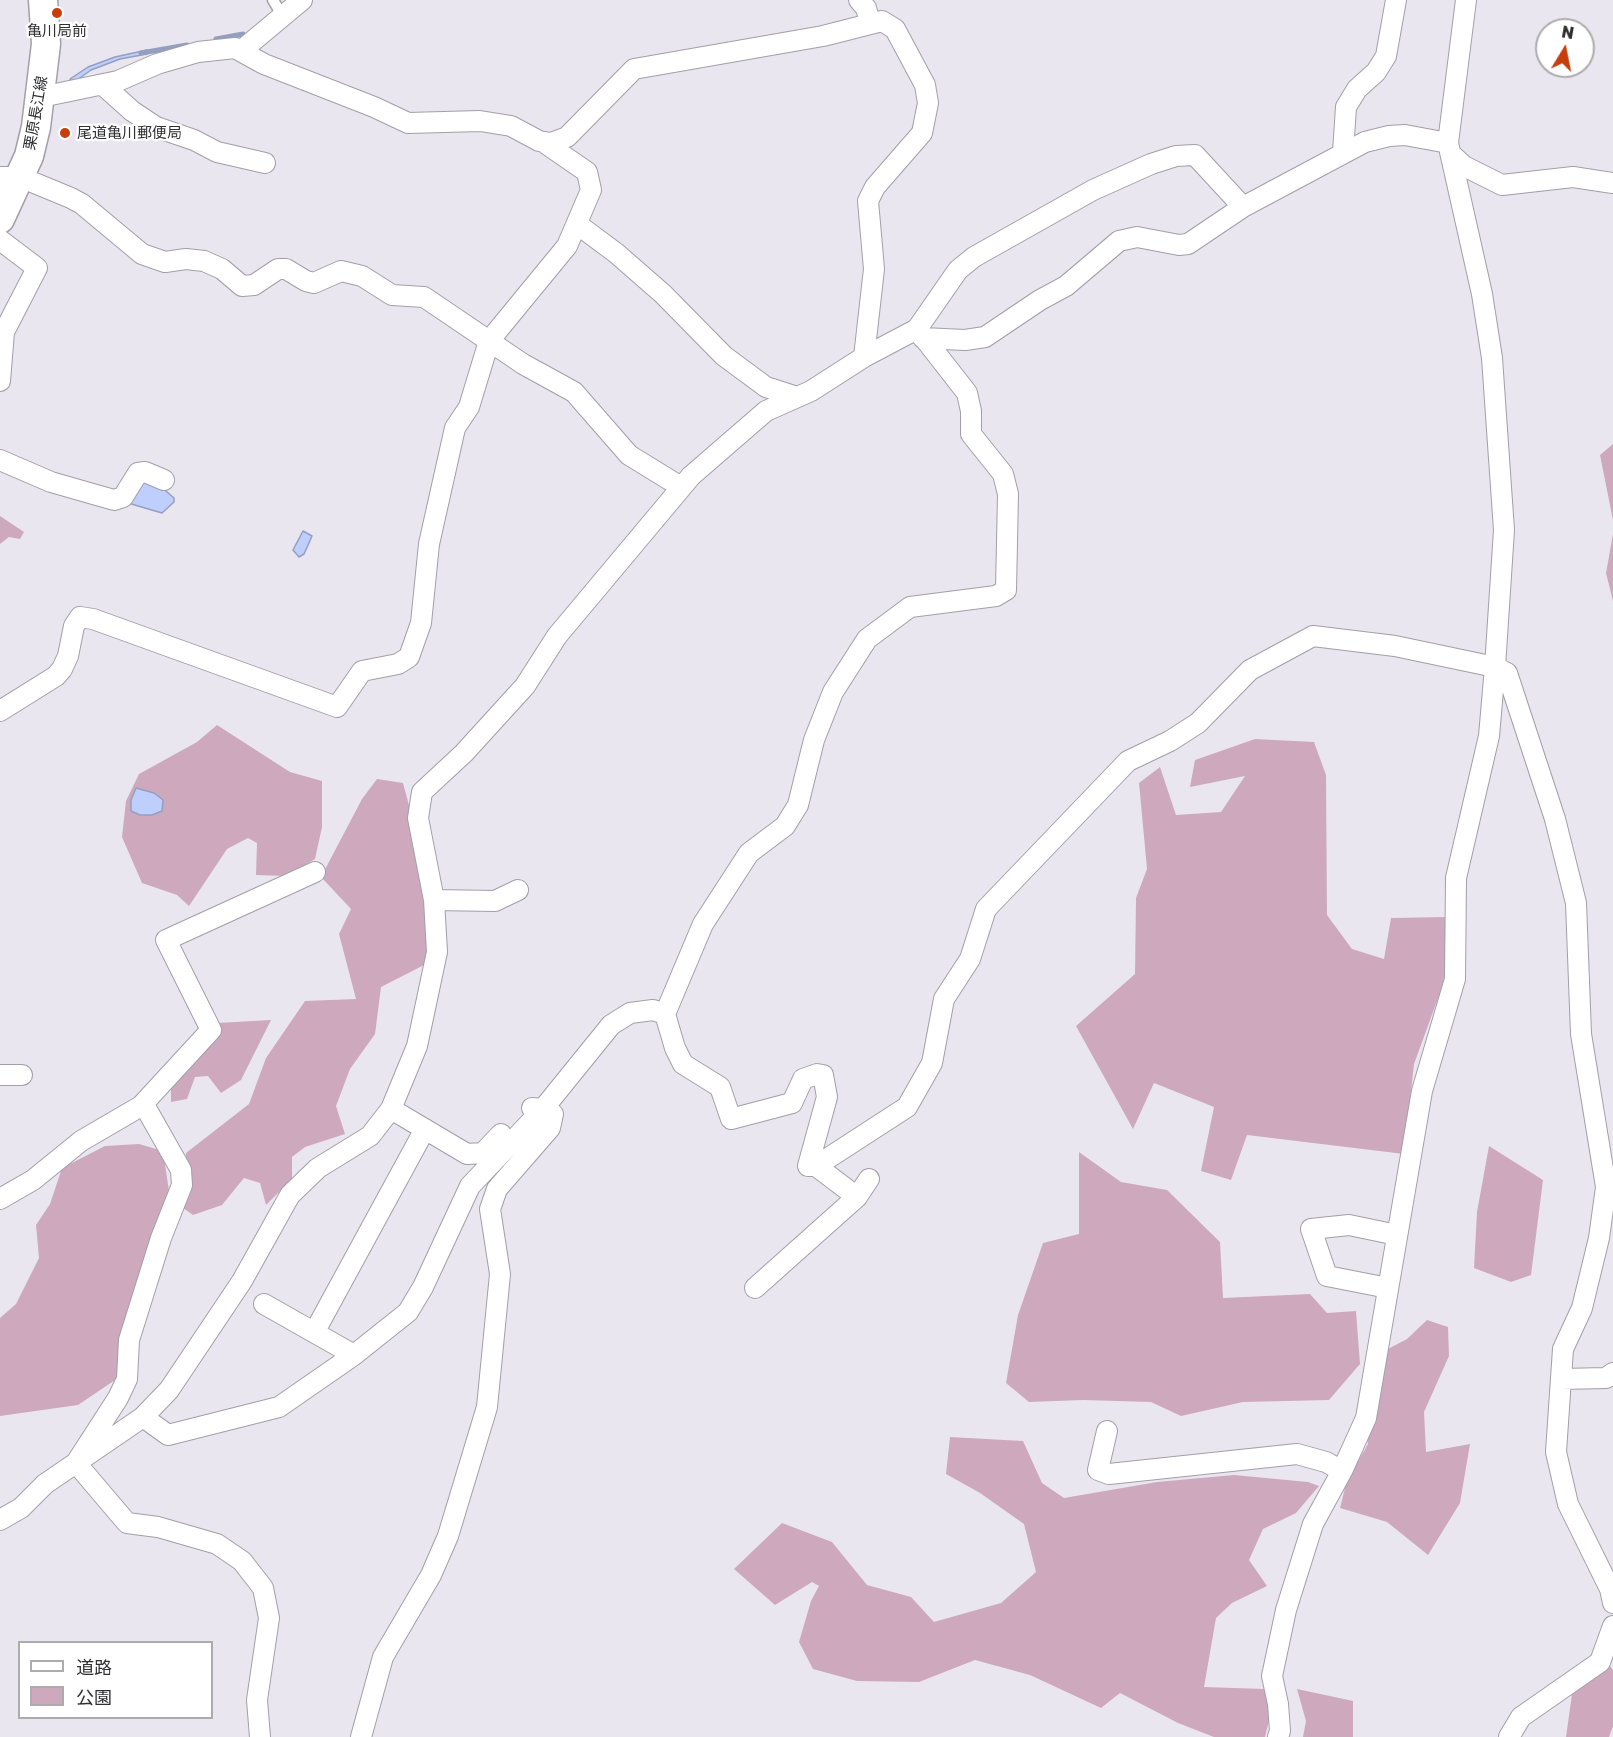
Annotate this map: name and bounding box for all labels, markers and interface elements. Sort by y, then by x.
marker: 亀川局前 [50,6,64,20]
north arrow [1535,18,1595,78]
text: N [1560,21,1576,43]
place label: 亀川局前 [27,22,87,40]
street label: 栗原長江線 [21,75,51,151]
place label: 尾道亀川郵便局 [77,124,182,142]
marker: 尾道亀川郵便局 [58,126,72,140]
legend [18,1641,213,1719]
text: 道路 [76,1656,112,1678]
text: 公園 [76,1686,112,1708]

